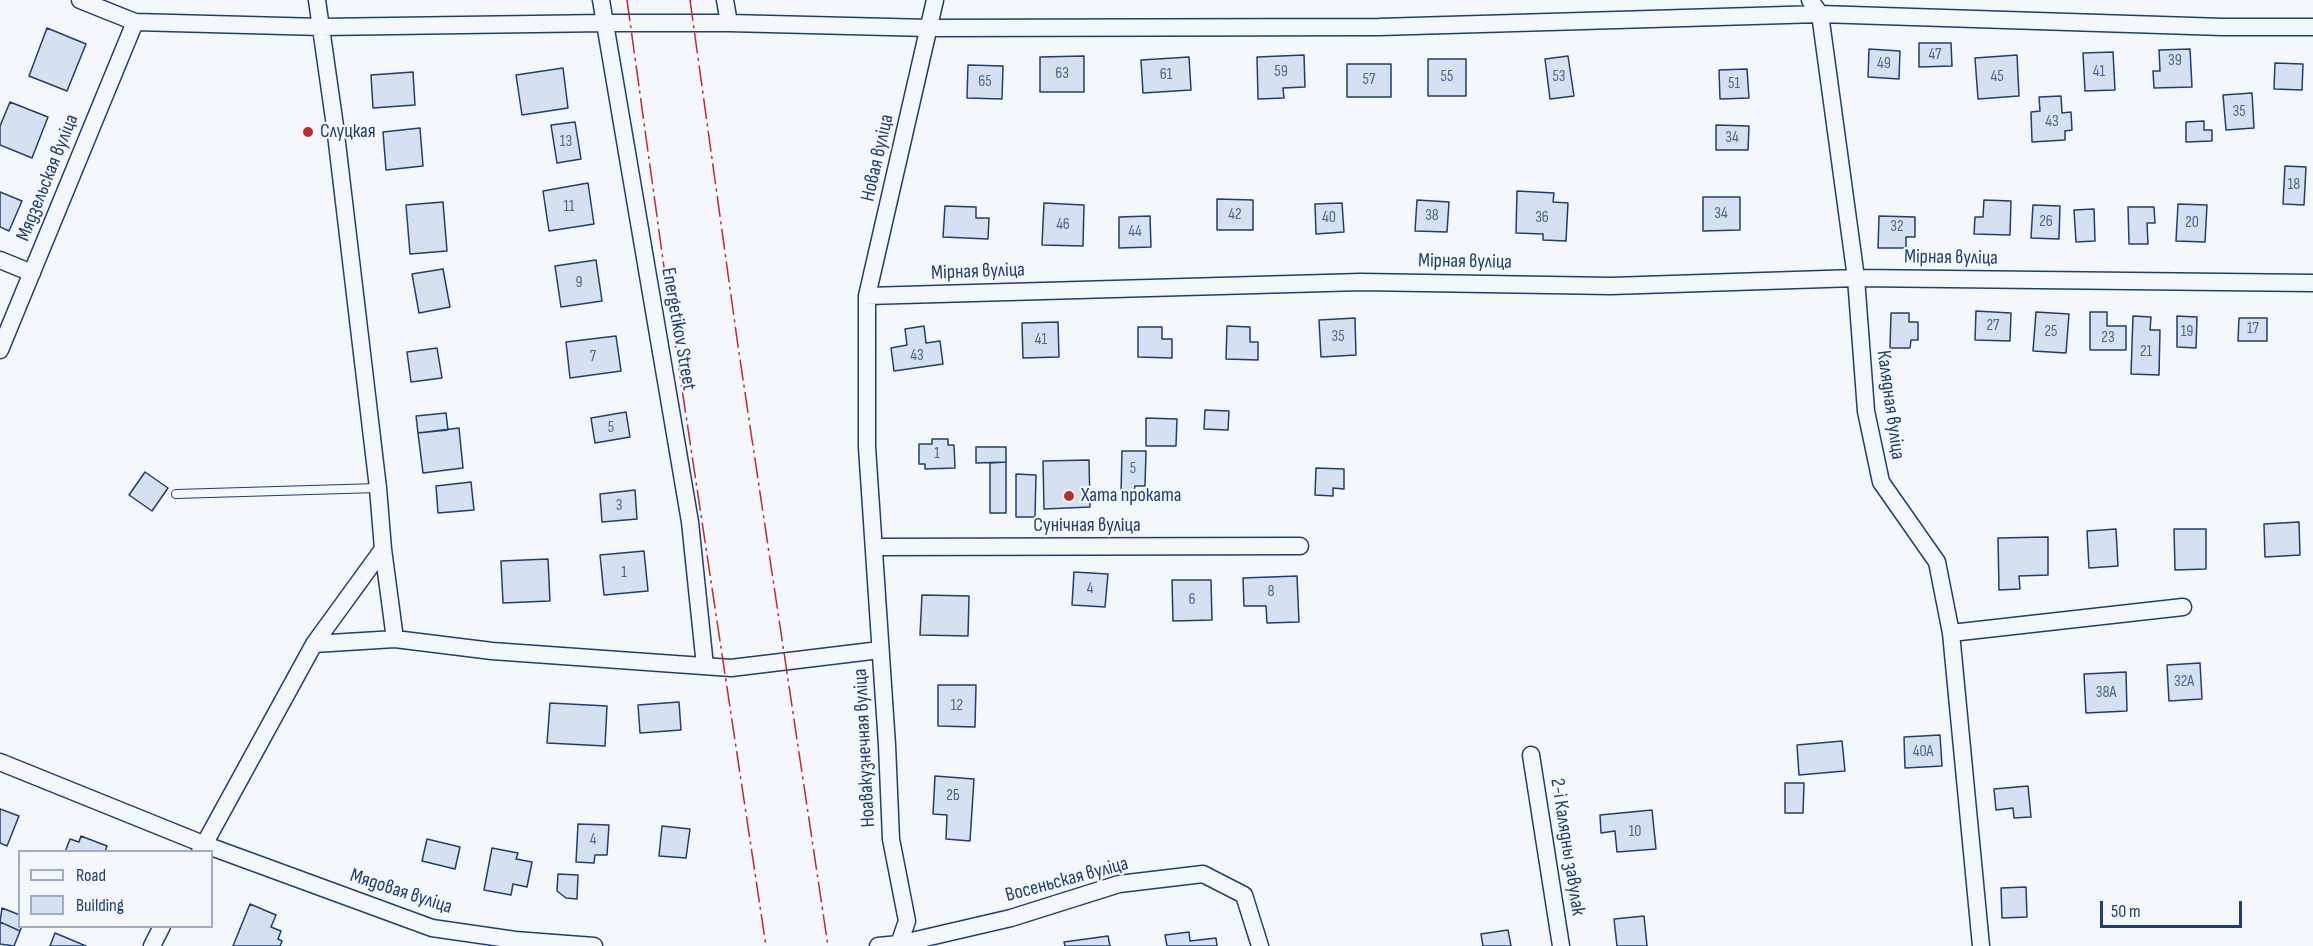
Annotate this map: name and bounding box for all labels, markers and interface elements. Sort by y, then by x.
house number: 47 [1929,45,1941,65]
house number: 39 [2168,51,2182,71]
house number: 49 [1877,54,1891,74]
house number: 59 [1274,62,1288,82]
house number: 41 [2093,62,2105,82]
house number: 63 [1055,64,1069,84]
house number: 61 [1160,65,1172,85]
house number: 55 [1441,67,1453,87]
house number: 53 [1552,67,1566,87]
house number: 45 [1990,67,2004,87]
house number: 57 [1363,70,1375,90]
house number: 65 [978,72,992,92]
house number: 51 [1728,74,1740,94]
house number: 35 [2232,102,2246,122]
street label: Мядзельская вуліца [12,111,84,245]
street label: Новая вуліца [856,112,900,204]
house number: 43 [2045,112,2059,132]
place label: Слуцкая [320,120,376,144]
marker: Слуцкая [301,125,315,139]
house number: 34 [1725,128,1739,148]
house number: 13 [560,132,572,152]
house number: 18 [2288,175,2300,195]
house number: 11 [563,197,575,217]
house number: 34 [1714,204,1728,224]
house number: 42 [1228,205,1242,225]
house number: 38 [1425,206,1439,226]
house number: 40 [1322,208,1336,228]
house number: 36 [1535,208,1549,228]
house number: 26 [2039,212,2053,232]
house number: 20 [2185,213,2199,233]
house number: 46 [1056,215,1070,235]
house number: 32 [1890,217,1904,237]
house number: 44 [1128,222,1142,242]
street label: Мірная вуліца [1904,245,1998,271]
street label: Мірная вуліца [1418,249,1512,275]
street label: Мірная вуліца [931,258,1025,286]
street label: Energetikov Street [655,266,701,392]
house number: 9 [575,273,583,293]
house number: 27 [1986,316,2000,336]
house number: 17 [2247,319,2259,339]
house number: 25 [2044,322,2058,342]
house number: 19 [2181,322,2193,342]
house number: 35 [1331,327,1345,347]
house number: 23 [2101,328,2115,348]
house number: 41 [1035,330,1047,350]
house number: 21 [2140,342,2152,362]
house number: 43 [910,346,924,366]
house number: 7 [590,347,596,367]
street label: Калядная вуліца [1870,349,1910,461]
house number: 5 [608,418,614,438]
house number: 1 [934,444,940,464]
house number: 5 [1130,459,1136,479]
place label: Хата проката [1081,484,1182,508]
marker: Хата проката [1062,489,1076,503]
house number: 3 [616,496,622,516]
street label: Сунічная вуліца [1033,514,1141,538]
house number: 1 [621,563,627,583]
house number: 4 [1087,579,1093,599]
house number: 8 [1267,582,1275,602]
house number: 6 [1188,590,1196,610]
street label: Ноавакузнечная вуліца [849,668,881,828]
house number: 32А [2174,672,2194,692]
house number: 38А [2096,683,2116,703]
house number: 12 [951,696,963,716]
house number: 40А [1913,742,1933,762]
street label: 2-і Калядны завулак [1544,777,1590,917]
house number: 2Б [946,786,960,806]
house number: 10 [1629,822,1641,842]
house number: 4 [590,830,596,850]
legend [18,850,213,928]
street label: Восеньская вуліца [1003,852,1131,908]
street label: Мядовая вуліца [347,864,455,920]
text: Road [76,865,106,886]
scale bar [2103,889,2246,927]
text: Building [76,895,124,916]
text: 50 m [2111,901,2141,922]

